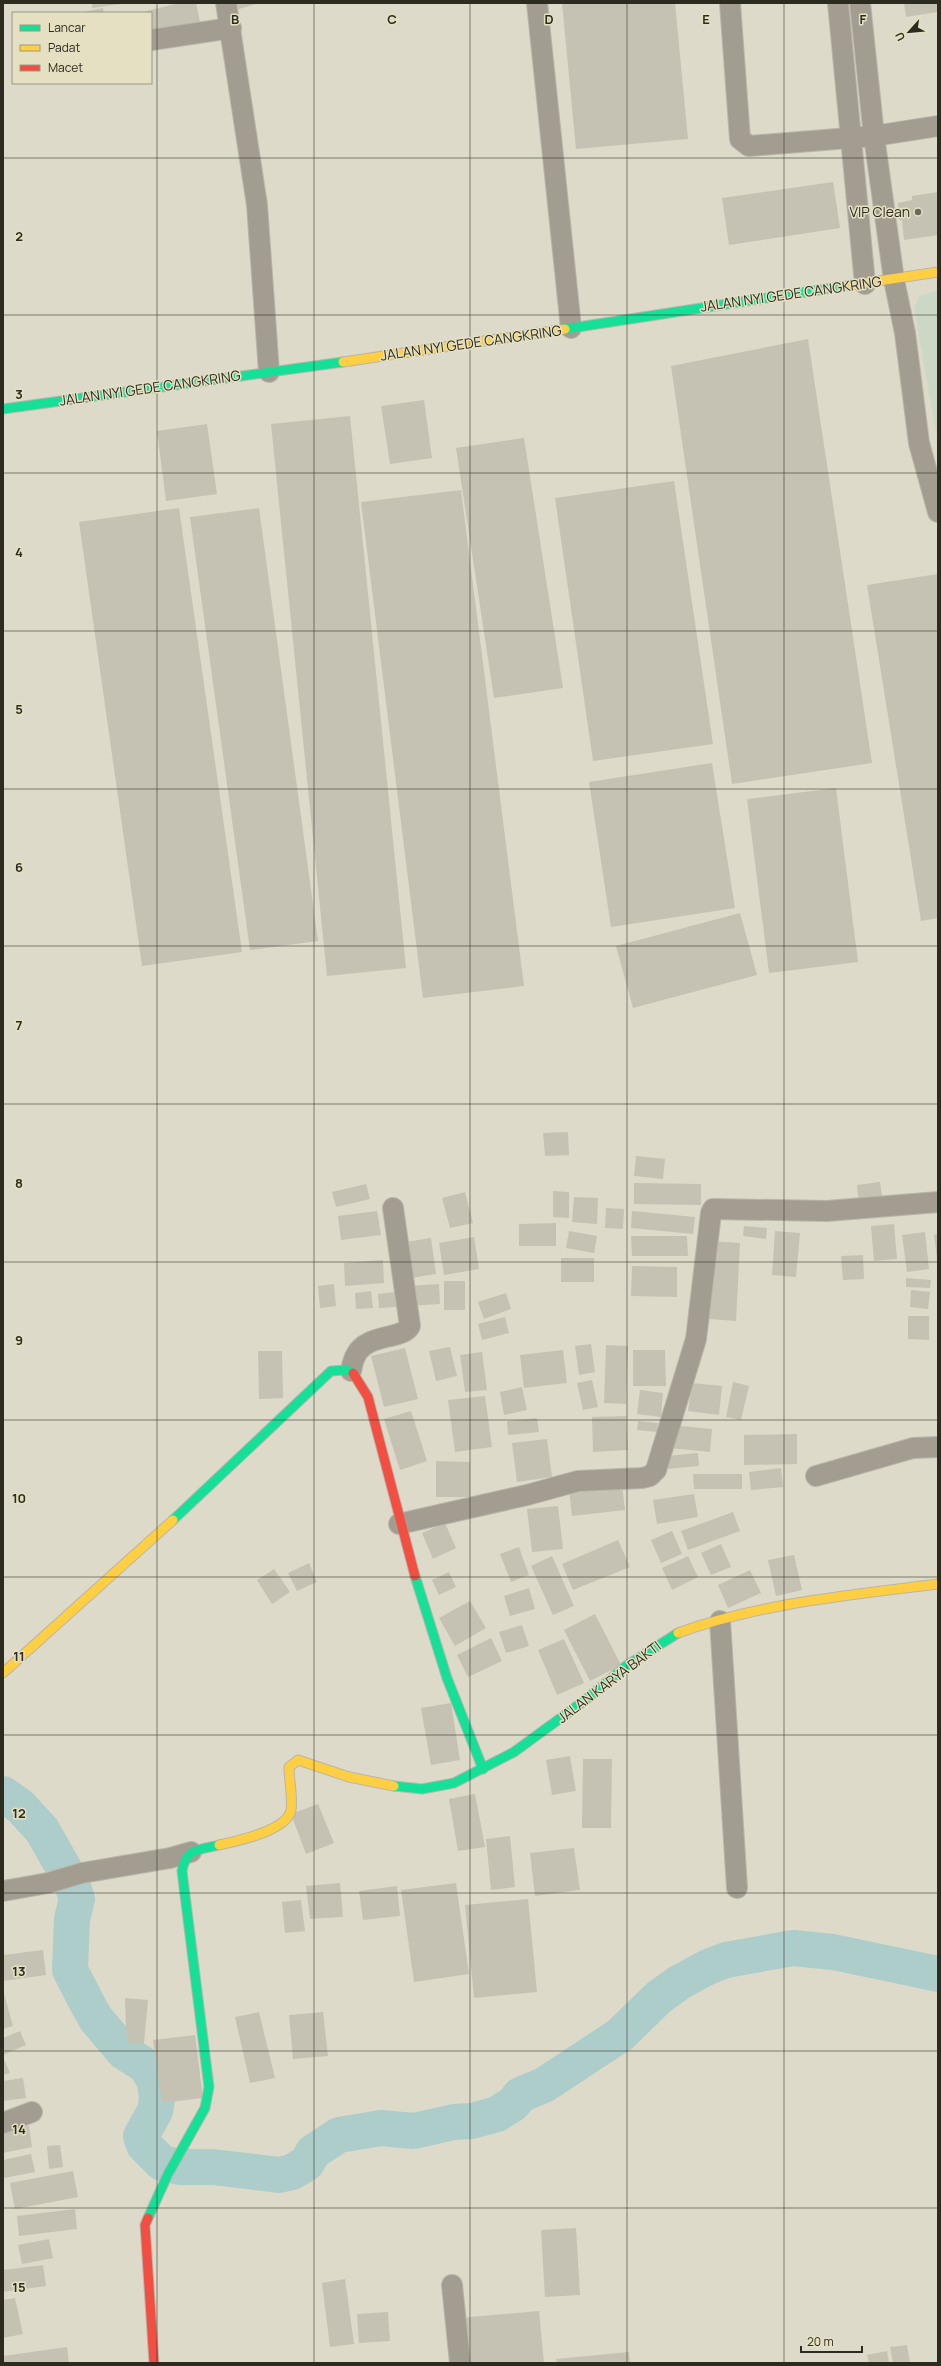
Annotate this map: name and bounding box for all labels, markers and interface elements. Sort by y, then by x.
text: B [231,10,239,28]
text: C [387,10,397,28]
text: D [544,10,554,28]
text: E [702,10,710,28]
text: F [860,10,867,28]
legend [12,12,152,84]
north arrow [889,12,929,52]
text: Lancar [48,19,86,36]
text: U [891,30,908,44]
text: Padat [48,39,80,56]
text: Macet [48,59,83,76]
place label: VIP Clean [850,202,910,221]
marker: VIP Clean [913,207,923,217]
text: 2 [15,227,23,245]
street label: JALAN NYI GEDE CANGKRING [699,271,883,316]
street label: JALAN NYI GEDE CANGKRING [379,320,563,365]
street label: JALAN NYI GEDE CANGKRING [58,365,242,410]
text: 3 [15,385,23,403]
text: 4 [15,543,23,561]
text: 5 [15,700,23,718]
text: 6 [15,858,23,876]
text: 7 [16,1016,23,1034]
text: 8 [15,1174,23,1192]
text: 9 [15,1331,23,1349]
text: 10 [12,1489,26,1507]
street label: JALAN KARYA BAKTI [553,1636,664,1727]
text: 11 [13,1647,25,1665]
text: 12 [12,1804,26,1822]
text: 13 [12,1962,26,1980]
text: 14 [12,2120,26,2138]
text: 15 [12,2278,26,2296]
scale bar [801,2328,862,2354]
text: 20 m [807,2333,834,2350]

